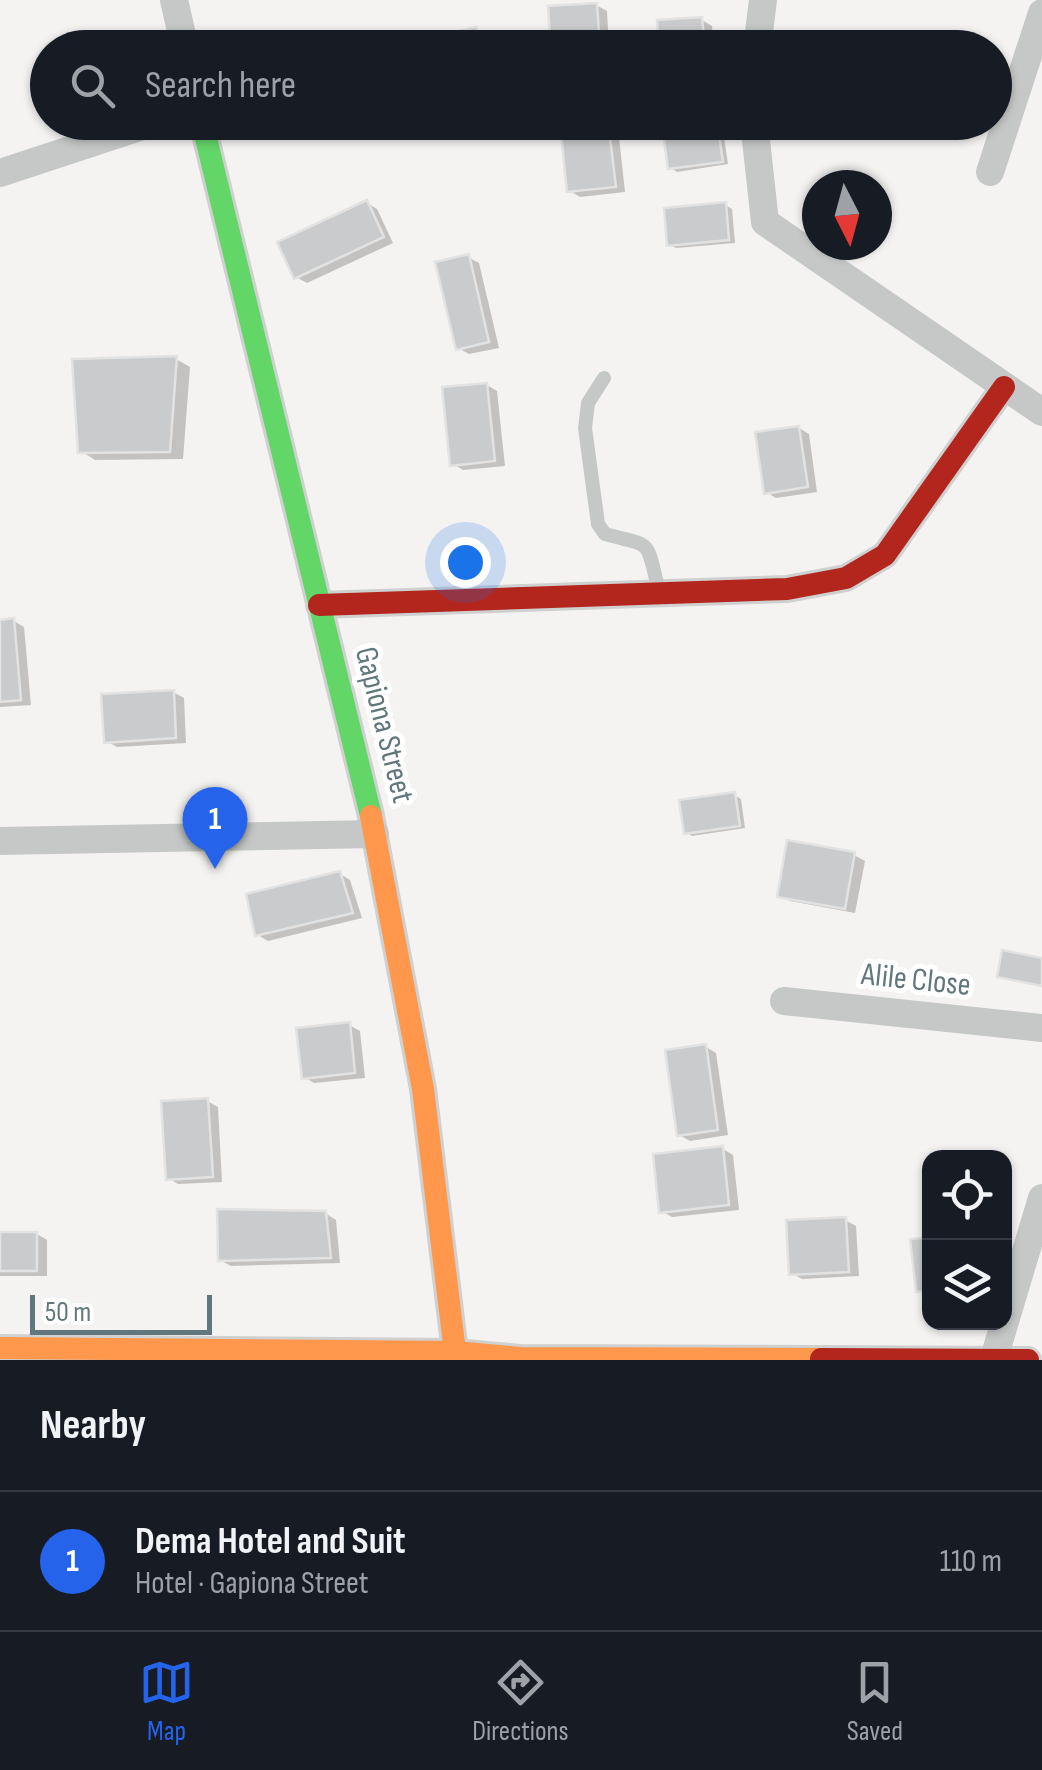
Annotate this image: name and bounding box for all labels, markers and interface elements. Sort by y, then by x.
search box [30,30,1012,140]
icon: search [65,58,120,113]
text: Search here [145,63,296,108]
north arrow [802,170,892,260]
your location [440,537,491,588]
street label: Gapiona Street [346,643,422,807]
pin: 1 [182,786,248,869]
street label: Alile Close [858,955,973,1005]
map controls [922,1150,1012,1330]
button: locate [922,1150,1012,1240]
button: layers [922,1240,1012,1330]
scale bar [30,1290,212,1334]
text: 50 m [45,1296,91,1329]
text: Nearby [40,1400,146,1451]
text: Dema Hotel and Suit [135,1519,406,1564]
text: 1 [66,1542,79,1581]
text: 110 m [940,1542,1002,1581]
text: Hotel · Gapiona Street [135,1564,369,1603]
tab: Map [139,1655,194,1748]
tab: Directions [472,1655,569,1748]
tab: Saved [847,1655,903,1748]

